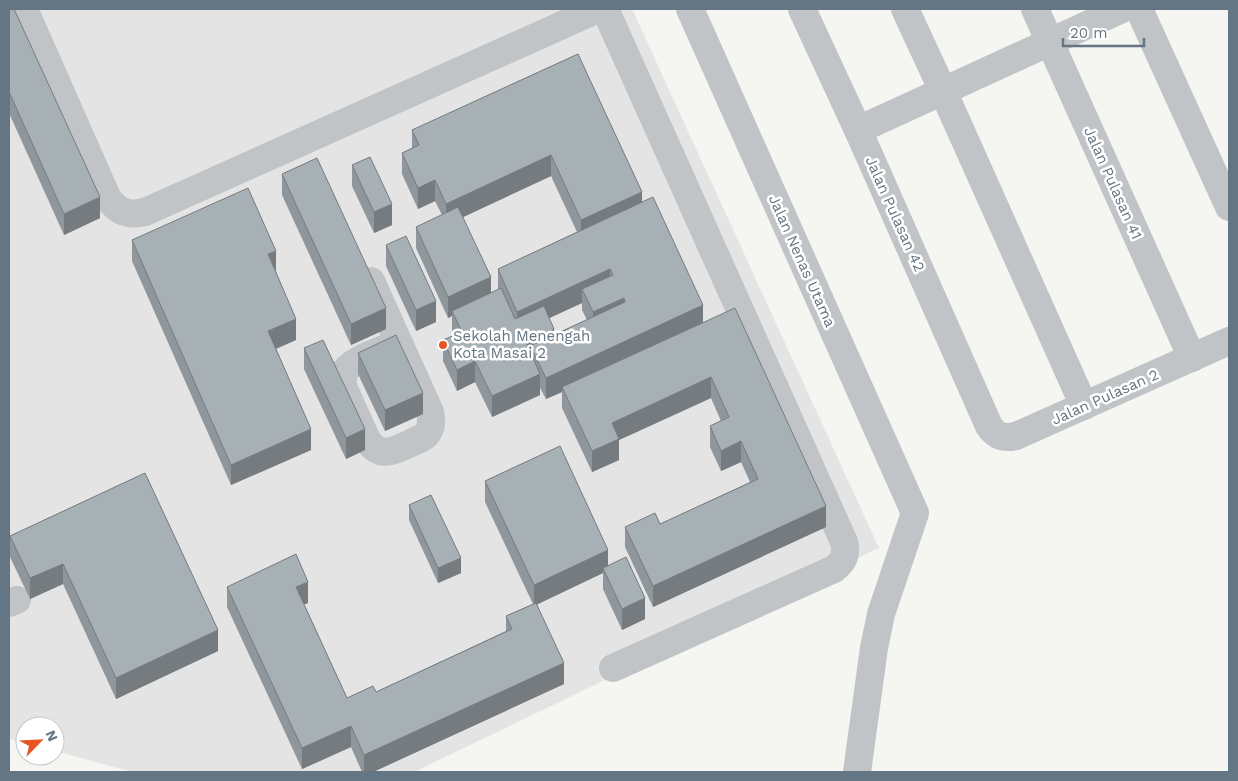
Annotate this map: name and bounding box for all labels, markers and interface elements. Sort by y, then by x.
scale bar [1063,15,1144,47]
text: 20 m [1070,24,1108,42]
street label: Jalan Pulasan 41 [1080,124,1146,242]
street label: Jalan Pulasan 42 [861,154,929,274]
street label: Jalan Nenas Utama [765,192,839,330]
place label: Sekolah Menengah Kota Masai 2 [453,327,590,362]
marker: Sekolah Menengah Kota Masai 2 [437,339,449,351]
street label: Jalan Pulasan 2 [1049,365,1161,429]
north arrow [15,716,65,766]
text: N [42,728,61,744]

